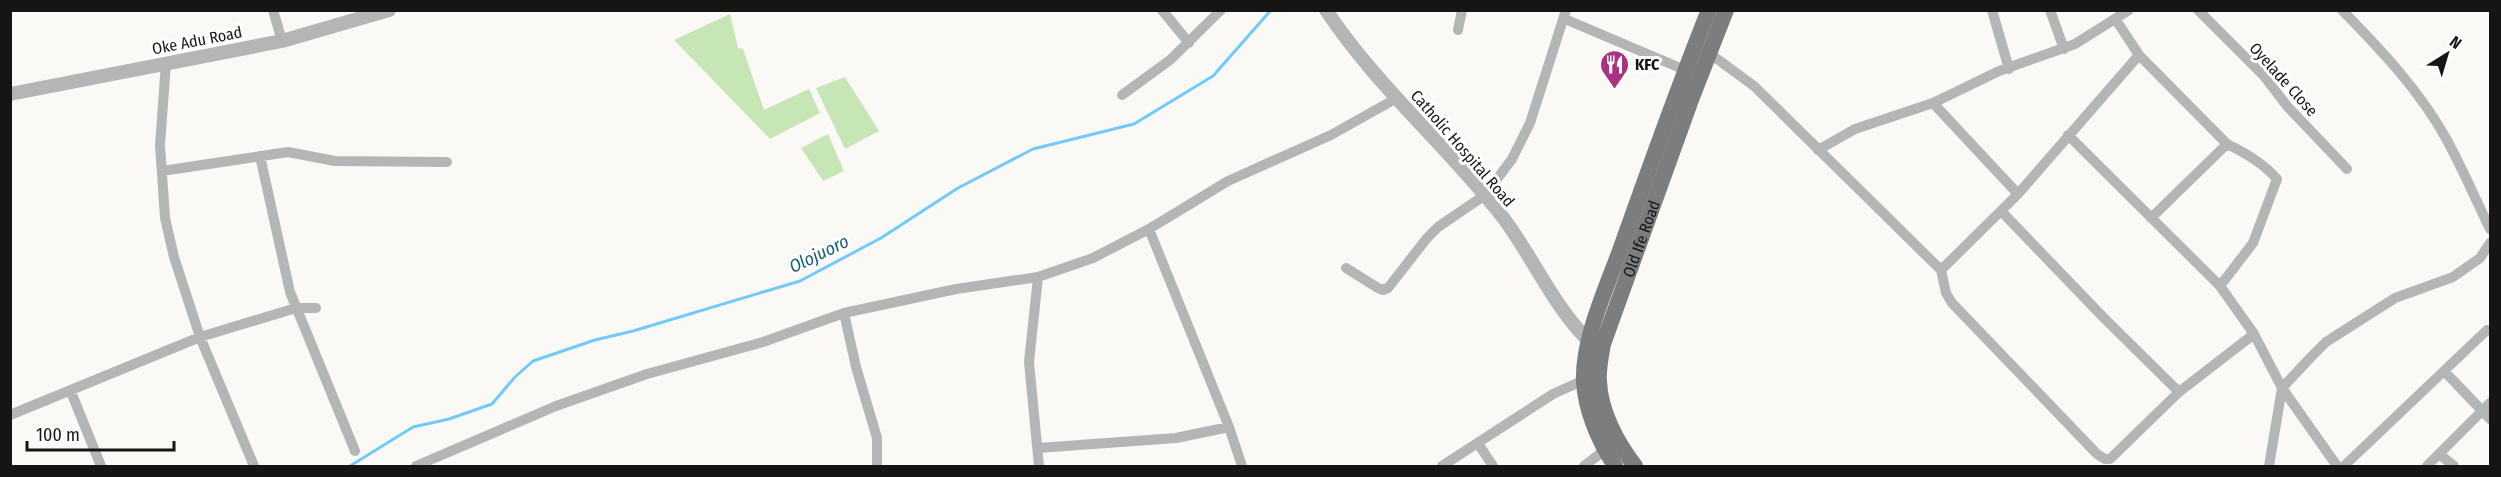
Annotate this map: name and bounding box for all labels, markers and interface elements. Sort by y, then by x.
street label: Oke Adu Road [150,22,244,59]
north arrow [2417,24,2477,84]
text: N [2446,32,2465,53]
street label: Oyelade Close [2246,39,2322,120]
restaurant icon: KFC [1598,48,1630,90]
place label: KFC [1635,55,1660,74]
street label: Catholic Hospital Road [1407,86,1518,210]
street label: Old Ife Road [1619,198,1664,280]
water label: Olojuoro [786,230,852,278]
scale bar [27,414,174,452]
text: 100 m [36,424,80,446]

